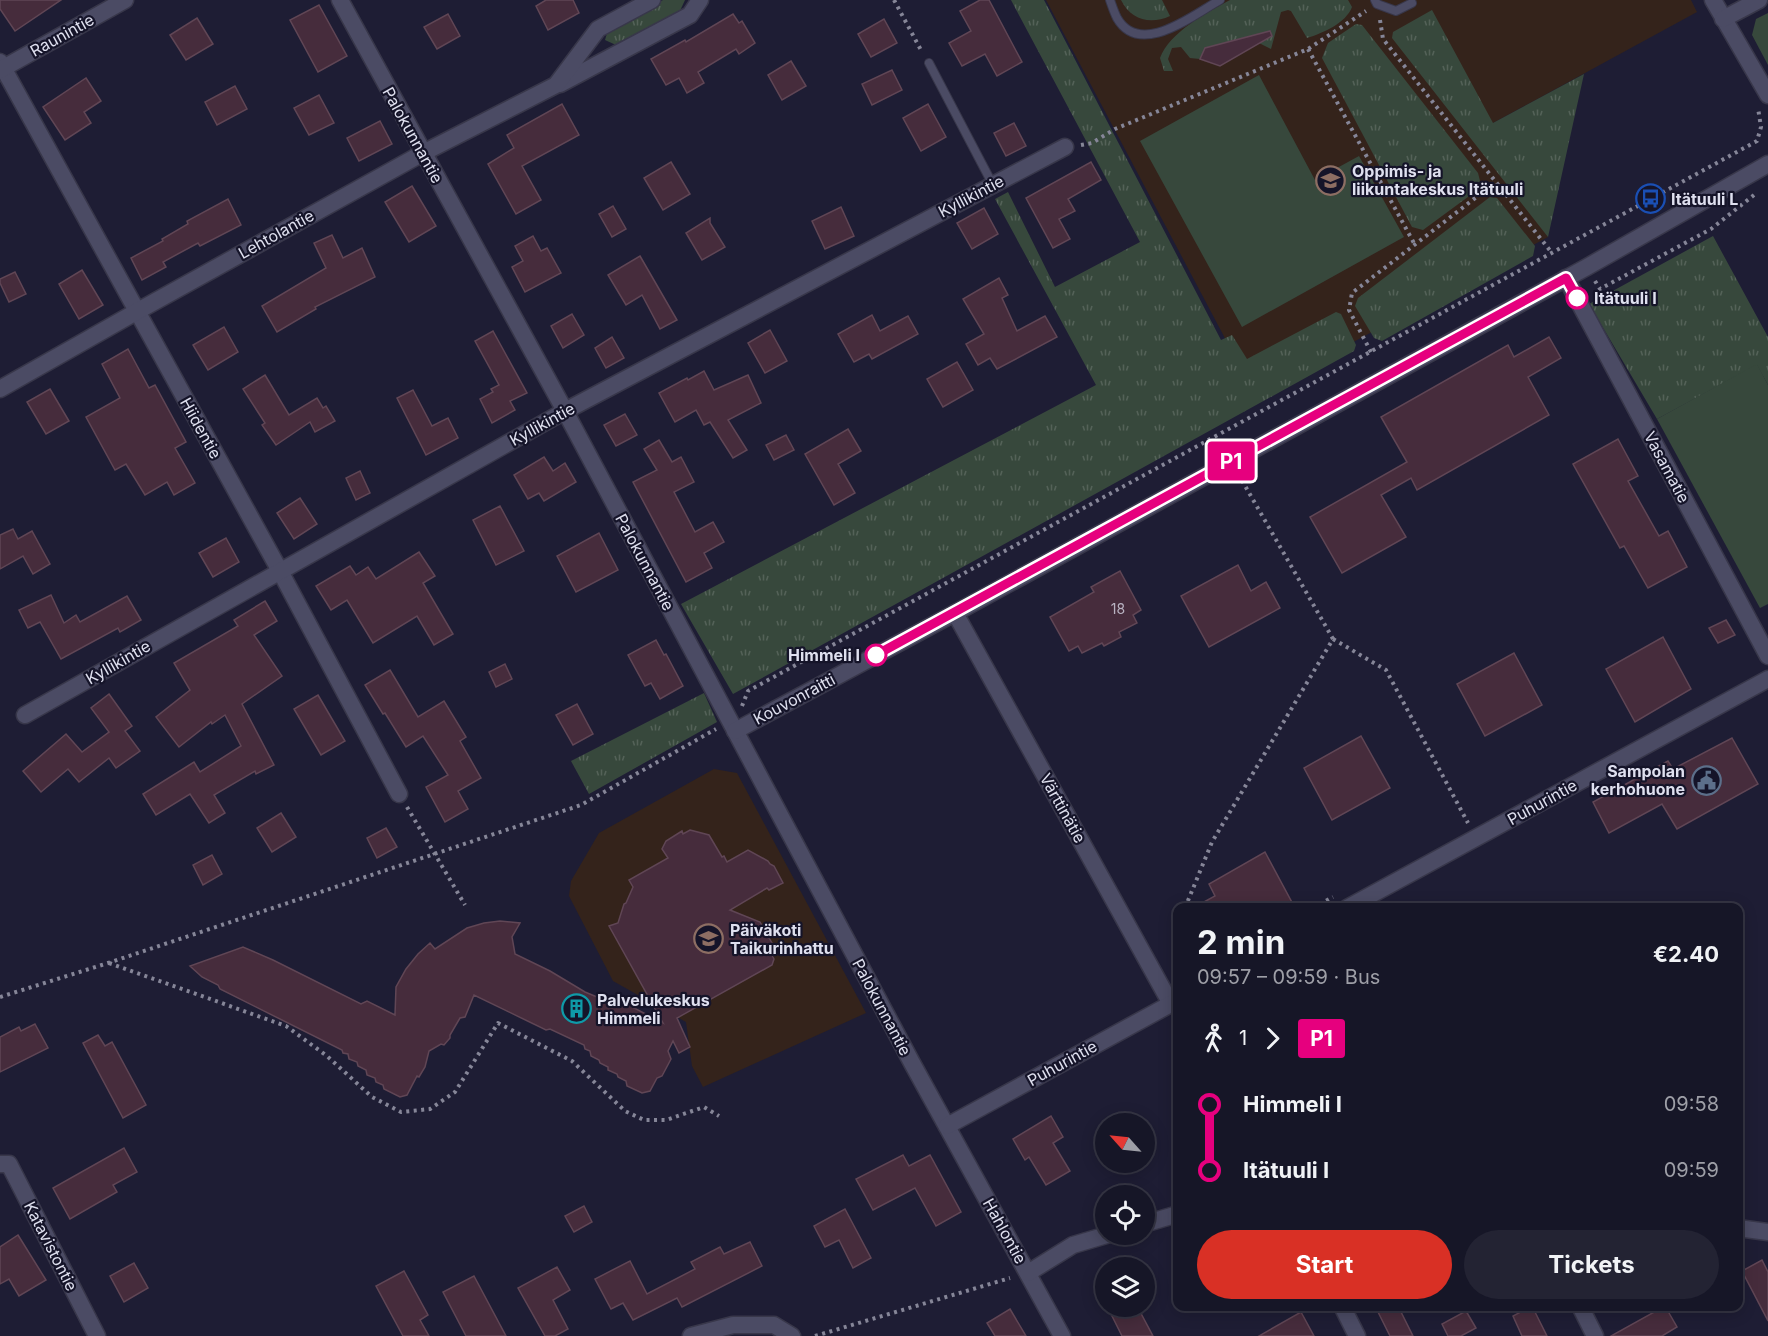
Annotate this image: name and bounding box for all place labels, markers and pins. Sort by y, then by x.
place label: Oppimis- ja liikuntakeskus Itätuuli [1352,161,1523,199]
school or university icon: Oppimis- ja liikuntakeskus Itätuuli [1315,164,1347,196]
bus stop icon: Itätuuli L [1634,183,1666,215]
place label: Itätuuli L [1671,189,1738,209]
marker: Itätuuli I [1566,287,1588,309]
place label: Itätuuli I [1594,288,1657,308]
marker: Himmeli I [865,644,887,666]
place label: Himmeli I [788,645,860,665]
place label: Sampolan kerhohuone [1591,761,1685,799]
public building icon: Sampolan kerhohuone [1690,764,1722,796]
place label: Päiväkoti Taikurinhattu [730,920,834,958]
school or university icon: Päiväkoti Taikurinhattu [693,923,725,955]
place label: Palvelukeskus Himmeli [597,990,710,1028]
building icon: Palvelukeskus Himmeli [560,993,592,1025]

